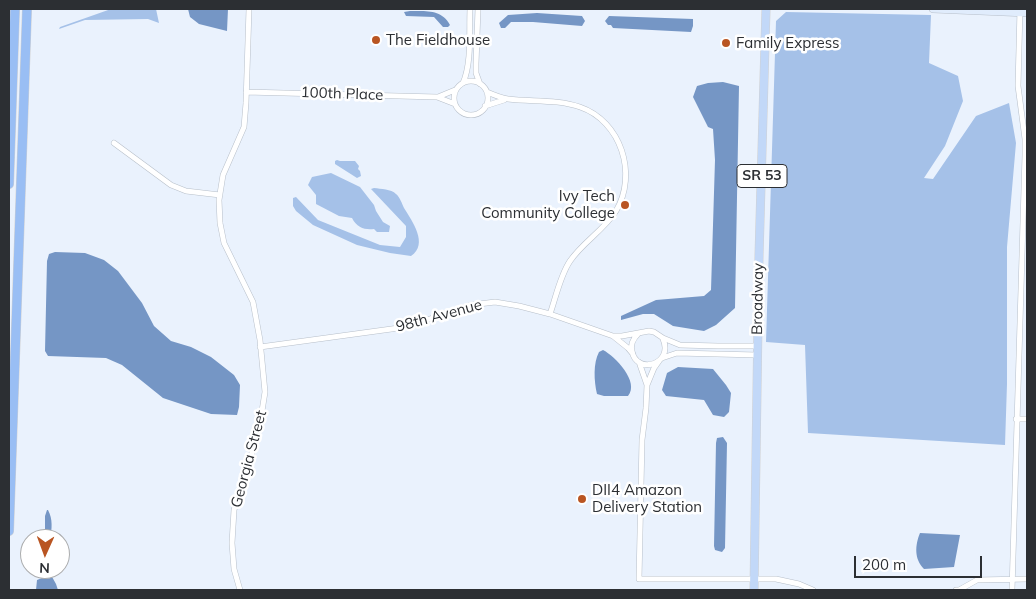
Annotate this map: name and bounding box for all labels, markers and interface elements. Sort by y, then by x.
place label: The Fieldhouse [386,31,490,49]
marker: The Fieldhouse [370,34,382,46]
place label: Family Express [736,34,840,52]
marker: Family Express [720,37,732,49]
street label: 100th Place [300,84,384,104]
road number: SR 53 [737,165,787,188]
place label: Ivy Tech Community College [481,187,615,222]
marker: Ivy Tech Community College [619,199,631,211]
street label: Broadway [748,263,768,335]
street label: 98th Avenue [394,296,484,336]
street label: Georgia Street [227,408,271,510]
place label: DII4 Amazon Delivery Station [592,481,702,516]
marker: DII4 Amazon Delivery Station [576,493,588,505]
north arrow [20,529,70,579]
scale bar [856,546,984,578]
text: 200 m [862,555,906,574]
text: N [39,559,50,577]

